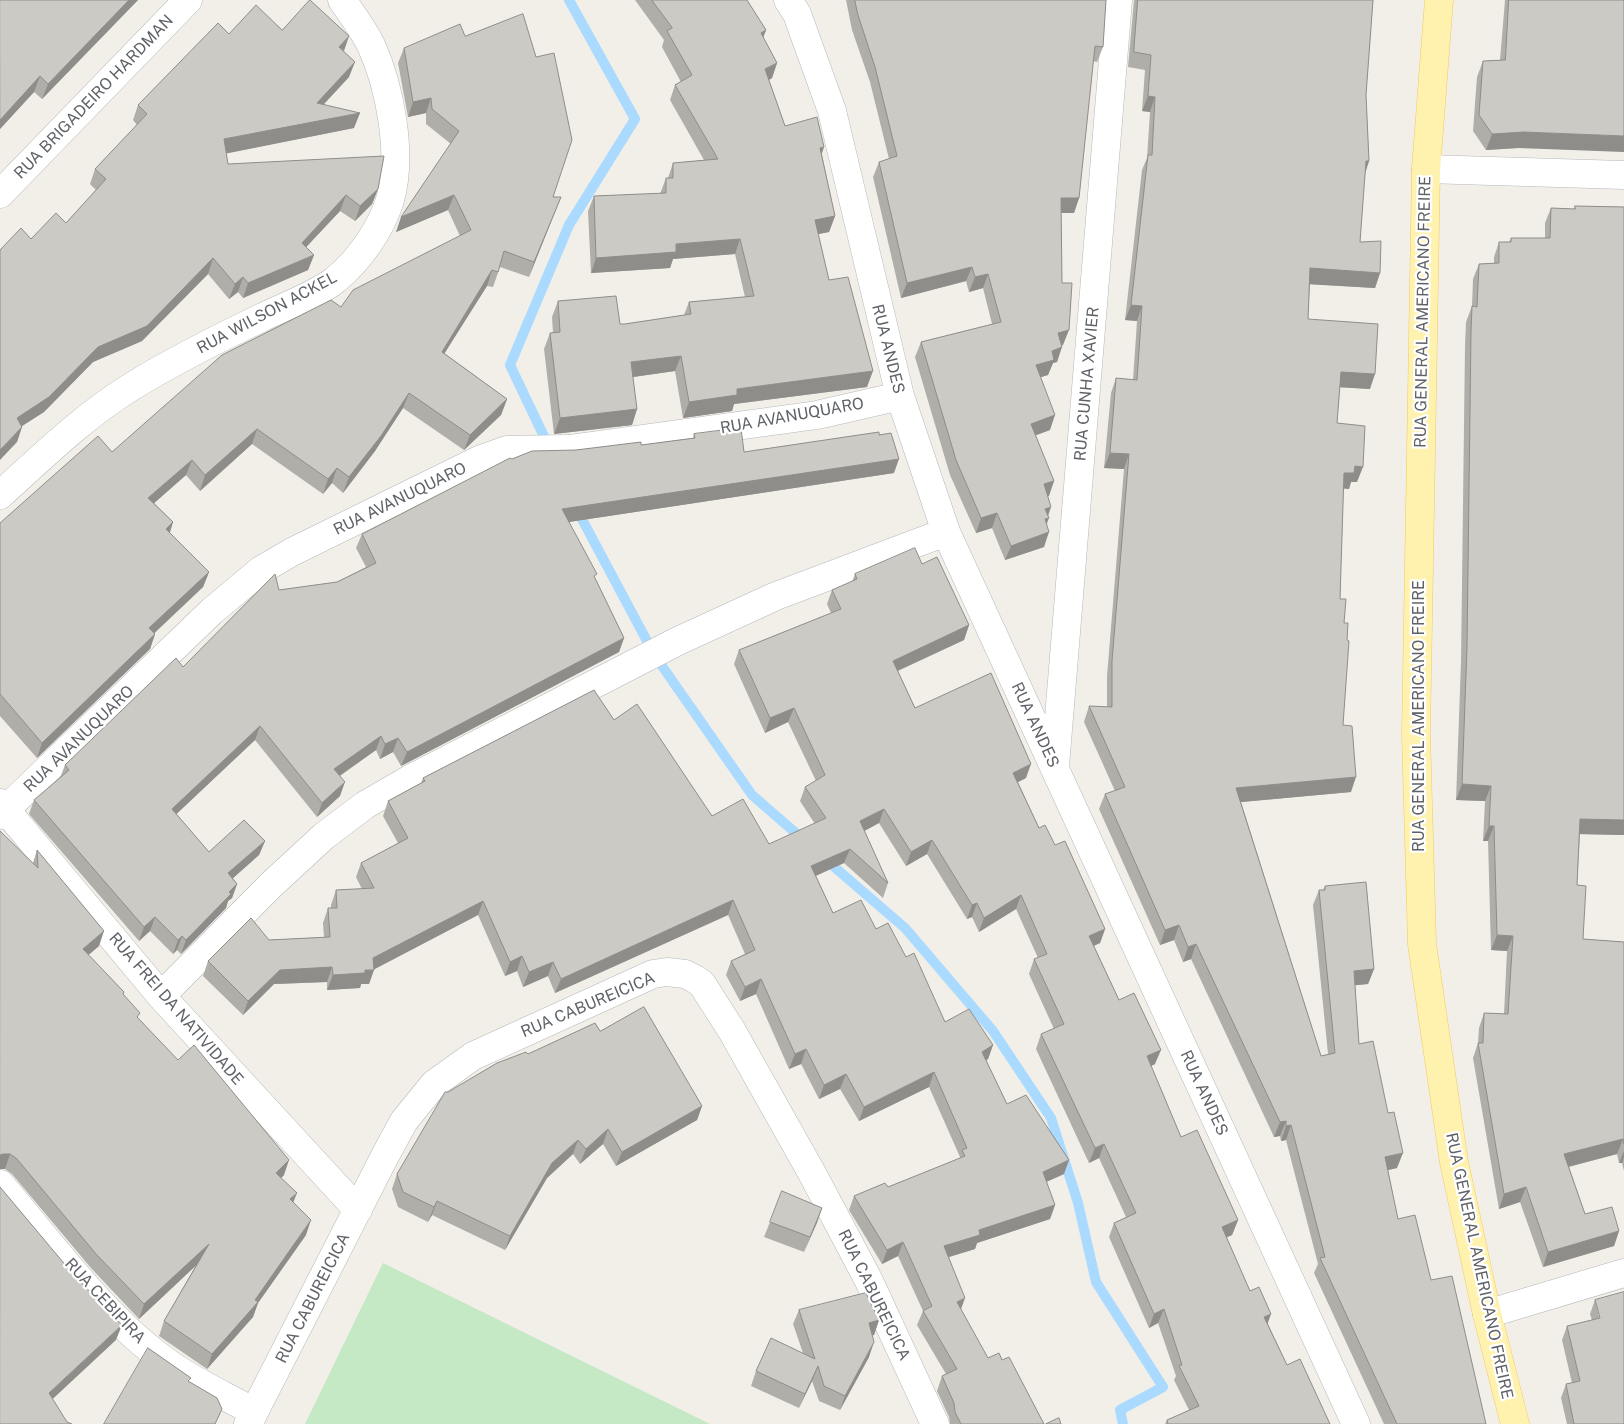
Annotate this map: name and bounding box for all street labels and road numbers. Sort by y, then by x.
street label: RUA BRIGADEIRO HARDMAN [10,11,178,183]
street label: RUA GENERAL AMERICANO FREIRE [1411,176,1435,448]
street label: RUA WILSON ACKEL [194,268,340,358]
street label: RUA ANDES [868,302,908,396]
street label: RUA CUNHA XAVIER [1071,306,1103,462]
street label: RUA AVANUQUARO [719,394,865,438]
street label: RUA AVANUQUARO [330,458,470,540]
street label: RUA GENERAL AMERICANO FREIRE [1409,580,1429,852]
street label: RUA ANDES [1007,679,1063,771]
street label: RUA AVANUQUARO [20,682,138,796]
street label: RUA FREI DA NATIVIDADE [105,929,247,1089]
street label: RUA CABUREICICA [518,968,658,1042]
street label: RUA ANDES [1176,1047,1232,1139]
street label: RUA GENERAL AMERICANO FREIRE [1441,1131,1517,1401]
street label: RUA CABUREICICA [834,1226,914,1364]
street label: RUA CABUREICICA [272,1230,354,1366]
street label: RUA CEBIPIRA [61,1254,149,1348]

